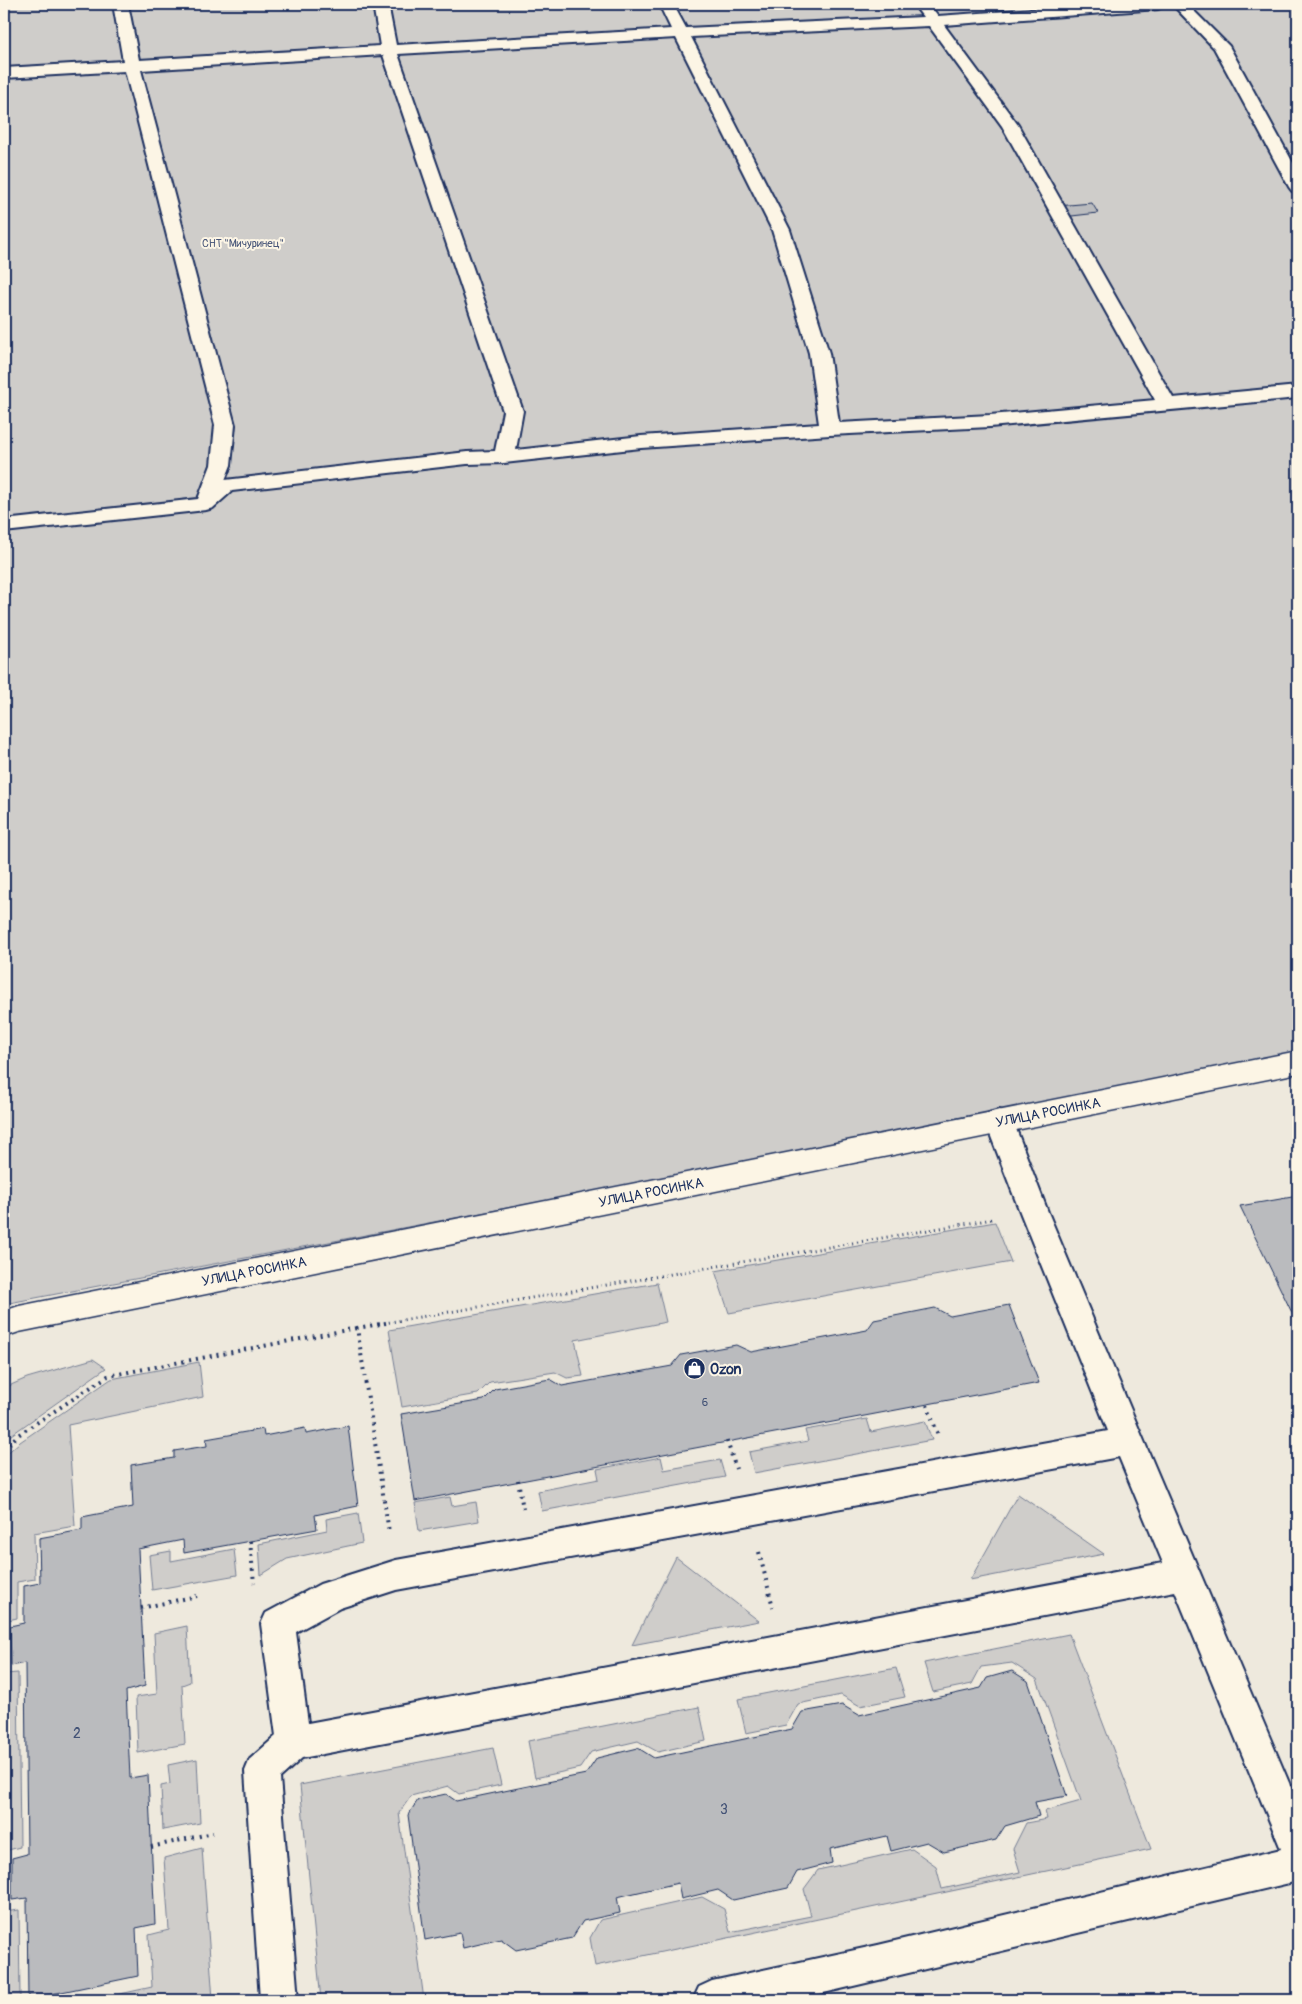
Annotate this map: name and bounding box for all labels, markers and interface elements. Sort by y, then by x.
park label: СНТ "Мичуринец" [202,237,284,250]
street label: УЛИЦА РОСИНКА [994,1094,1102,1131]
street label: УЛИЦА РОСИНКА [597,1174,705,1211]
street label: УЛИЦА РОСИНКА [200,1253,308,1290]
shop icon: Ozon [682,1357,706,1381]
place label: Ozon [710,1361,742,1378]
house number: 6 [702,1396,708,1409]
house number: 2 [73,1725,81,1742]
house number: 3 [720,1801,728,1818]

